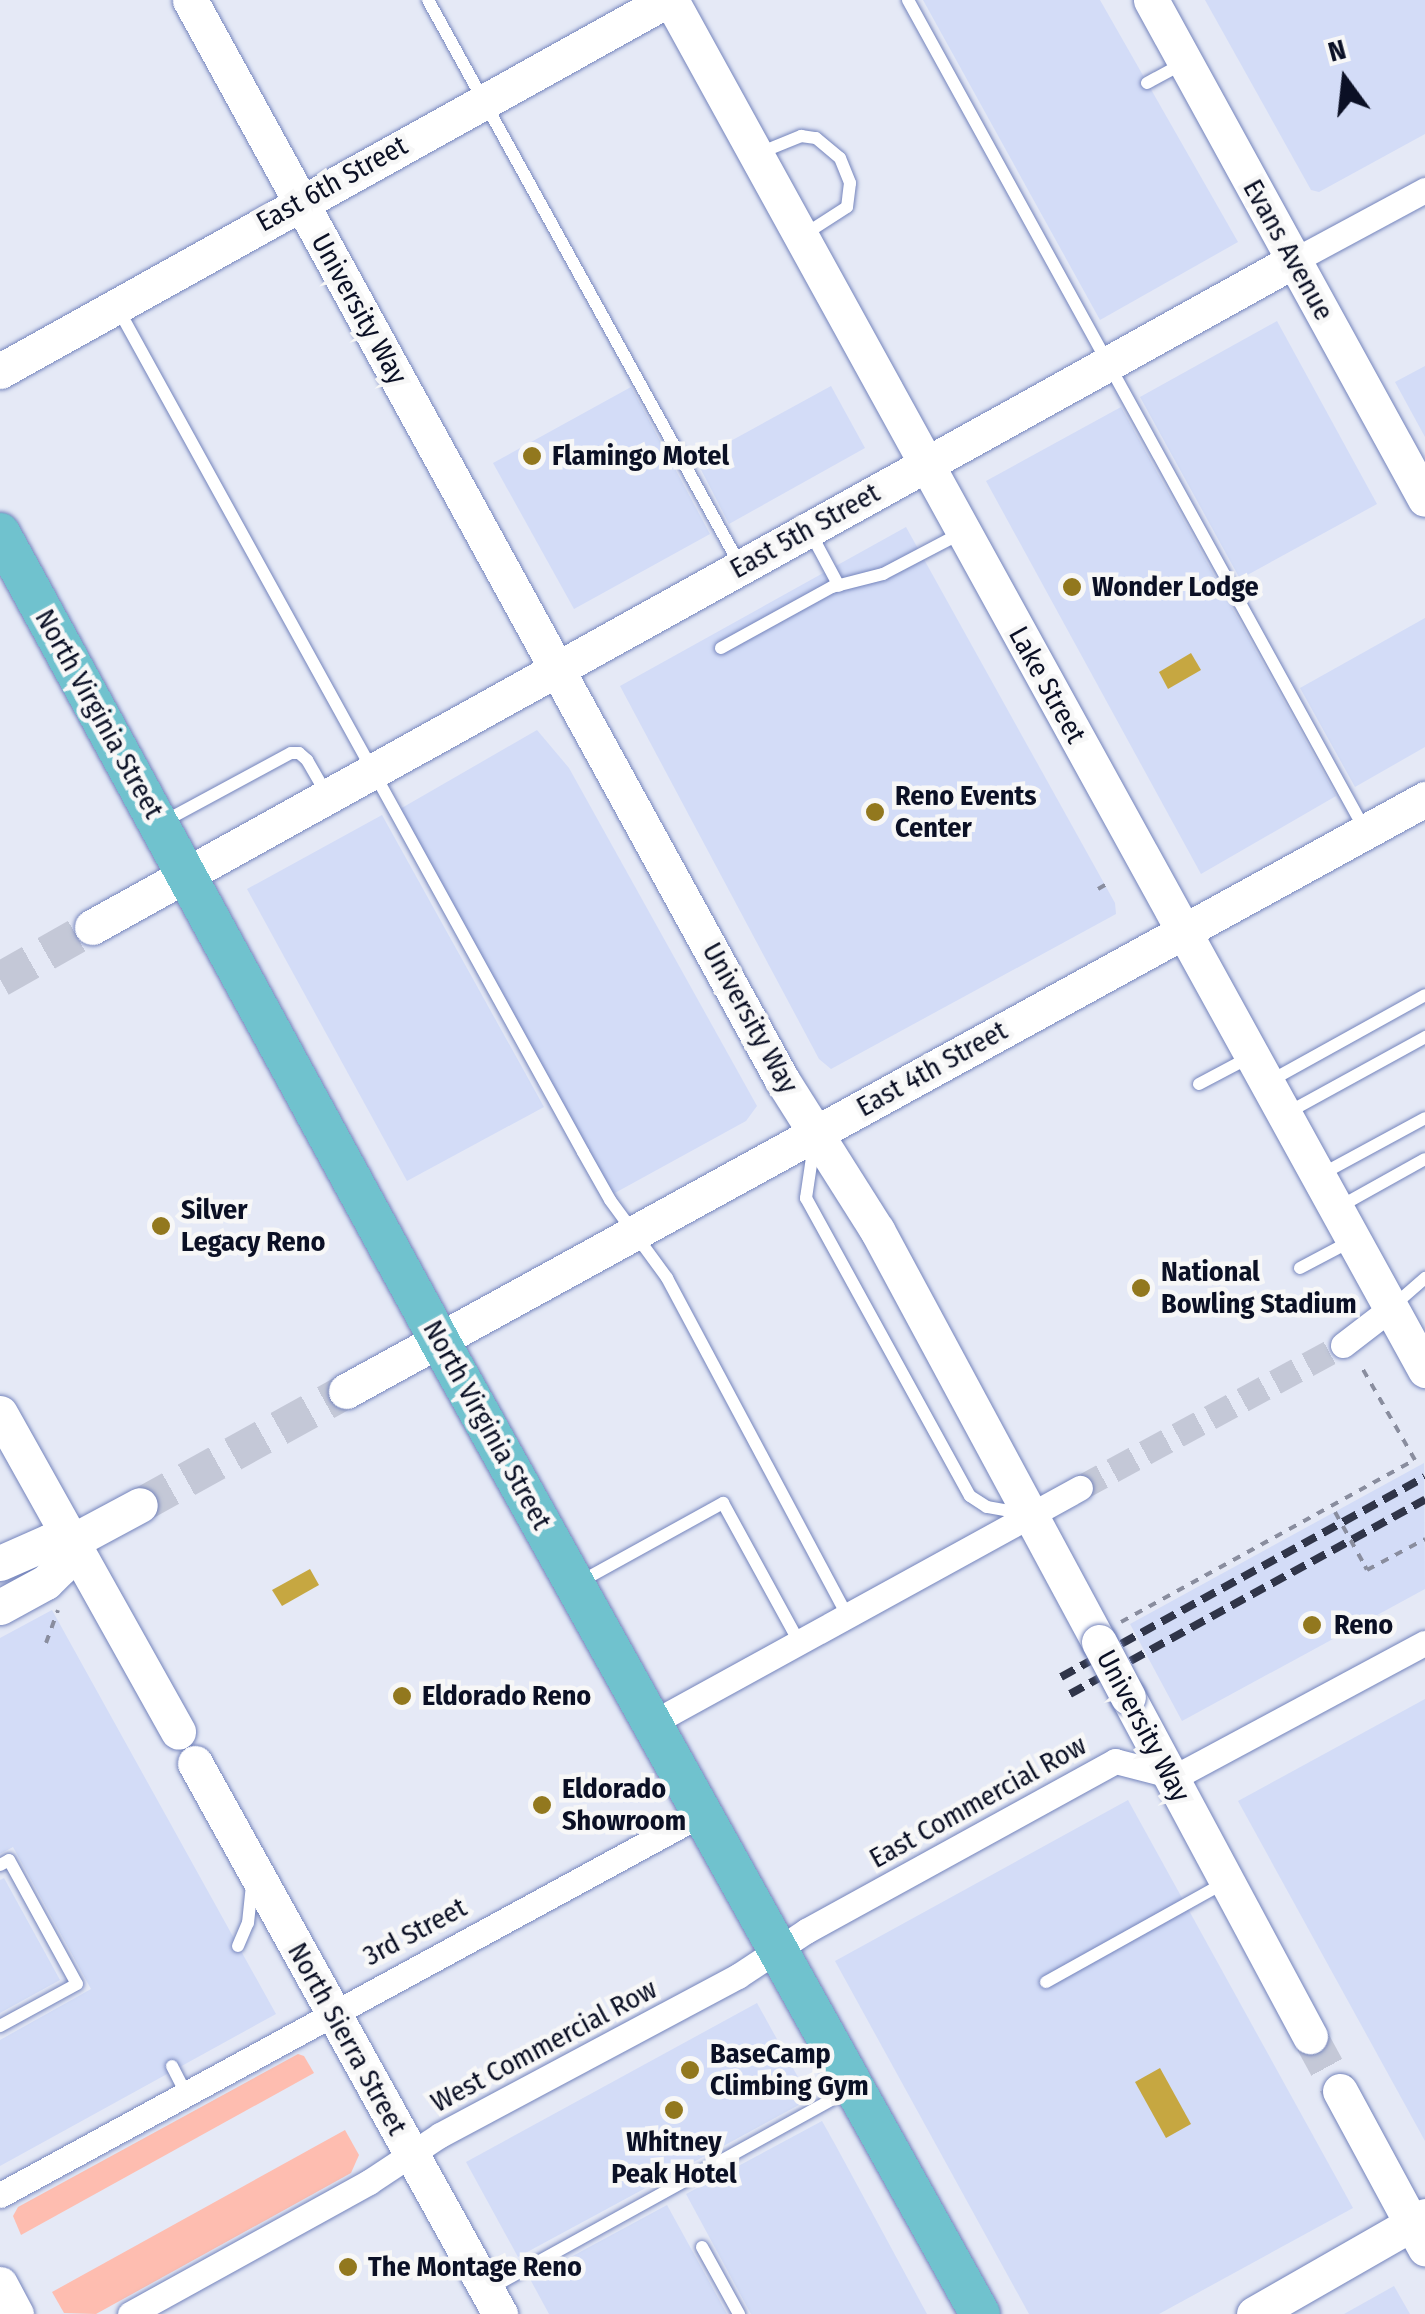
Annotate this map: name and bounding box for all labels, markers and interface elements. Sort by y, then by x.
north arrow [1295,30,1395,130]
text: N [1325,32,1349,69]
street label: East 6th Street [251,129,413,239]
street label: Evans Avenue [1236,174,1340,326]
street label: University Way [304,228,414,390]
place label: Flamingo Motel [552,439,729,473]
marker: Flamingo Motel [521,445,543,467]
street label: East 5th Street [724,476,886,586]
place label: Wonder Lodge [1092,570,1259,604]
marker: Wonder Lodge [1061,576,1083,598]
street label: North Virginia Street [28,604,170,824]
street label: Lake Street [1001,621,1093,749]
place label: Reno Events Center [895,779,1037,845]
marker: Reno Events Center [864,801,886,823]
street label: University Way [695,937,805,1099]
street label: East 4th Street [851,1014,1013,1124]
place label: Silver Legacy Reno [181,1193,325,1259]
marker: Silver Legacy Reno [150,1215,172,1237]
place label: National Bowling Stadium [1161,1255,1357,1321]
marker: National Bowling Stadium [1130,1277,1152,1299]
street label: North Virginia Street [416,1315,558,1535]
place label: Reno [1334,1608,1393,1642]
marker: Reno [1299,1612,1325,1638]
street label: University Way [1089,1644,1197,1808]
place label: Eldorado Reno [422,1679,591,1713]
marker: Eldorado Reno [391,1685,413,1707]
street label: East Commercial Row [864,1728,1092,1876]
place label: Eldorado Showroom [562,1772,686,1838]
marker: Eldorado Showroom [531,1794,553,1816]
street label: 3rd Street [358,1891,472,1973]
street label: North Sierra Street [280,1937,414,2141]
street label: West Commercial Row [425,1972,663,2120]
place label: BaseCamp Climbing Gym [710,2037,869,2103]
marker: BaseCamp Climbing Gym [679,2059,701,2081]
marker: Whitney Peak Hotel [663,2099,685,2121]
place label: Whitney Peak Hotel [611,2125,737,2191]
place label: The Montage Reno [368,2250,582,2284]
marker: The Montage Reno [337,2256,359,2278]

